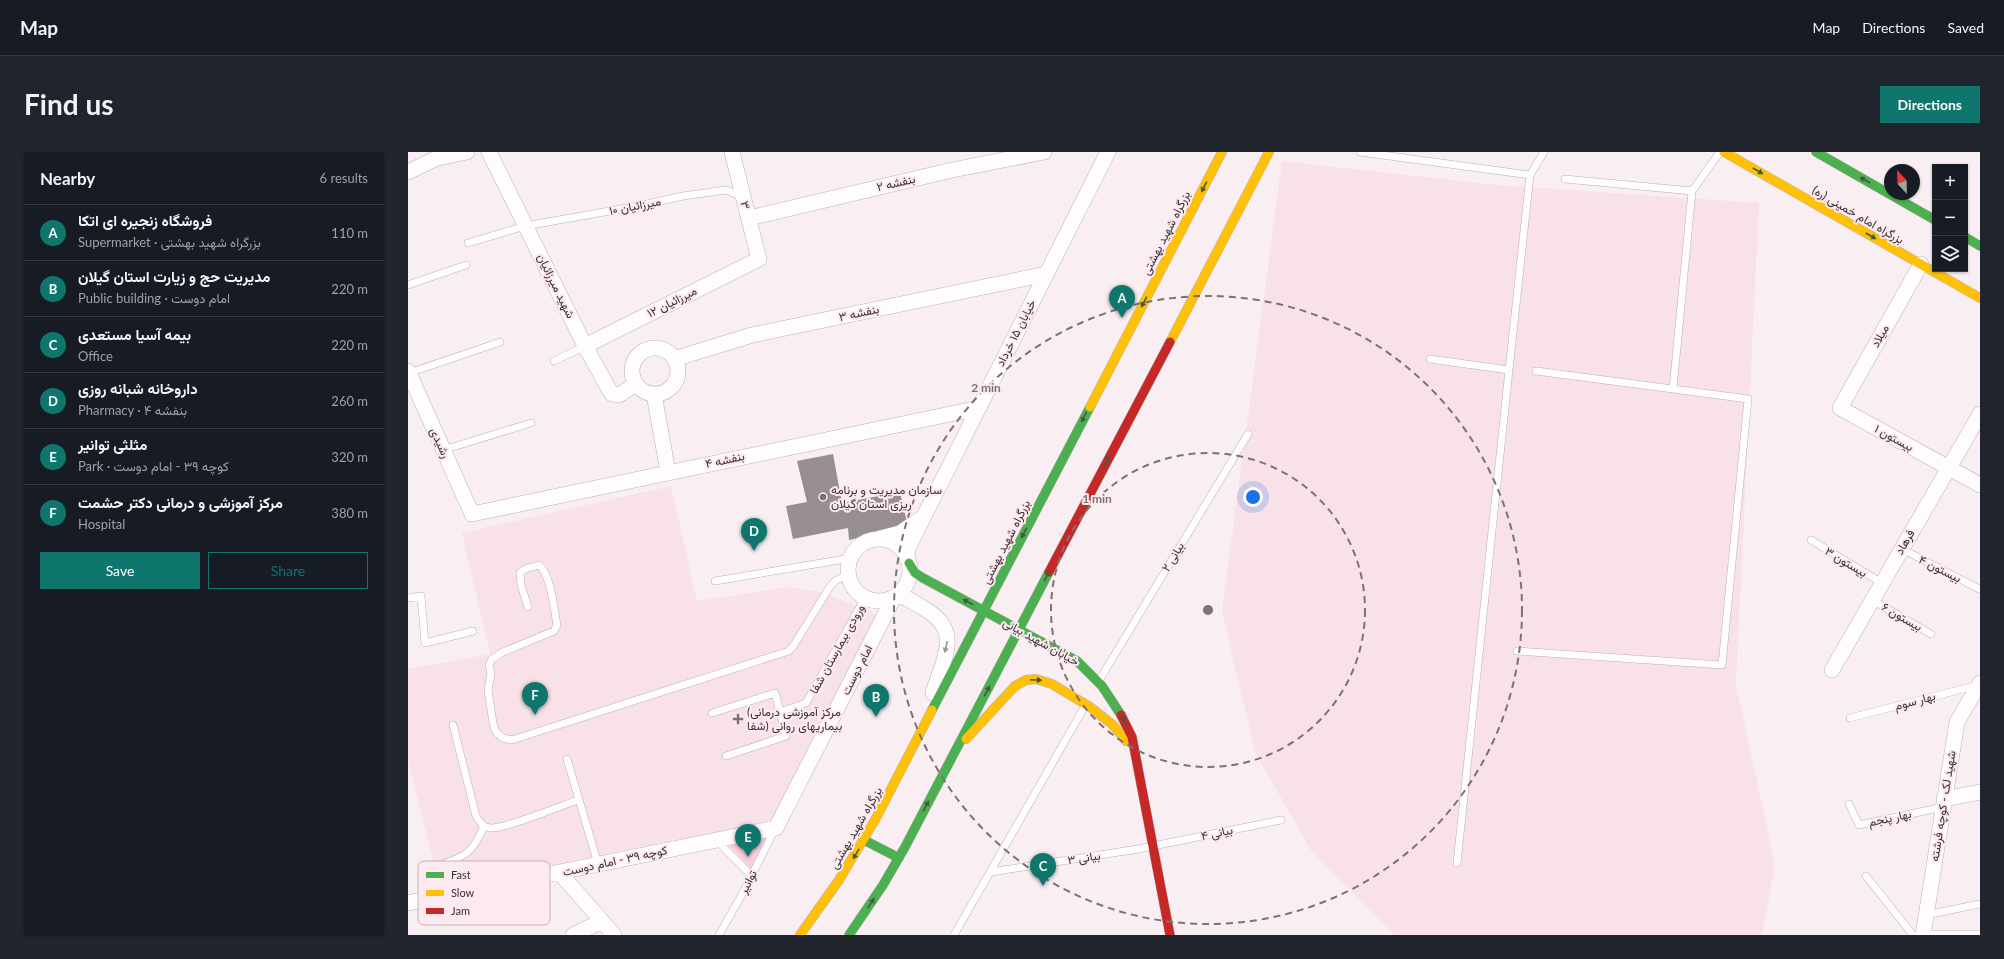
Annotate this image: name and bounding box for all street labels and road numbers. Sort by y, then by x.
street label: بنفشه ۲ [875,171,917,194]
street label: بزرگراه امام خمینی (ره) [1809,182,1907,248]
street label: بزرگراه شهید بهشتی [1138,188,1194,278]
street label: میرزائیان ۱۰ [608,193,662,219]
street label: ۳ [737,199,754,211]
street label: شهید میرزائیان [533,251,579,321]
street label: میرزائیان ۱۲ [644,283,700,321]
street label: خیابان ۱۵ خرداد [992,297,1040,369]
street label: بنفشه ۳ [837,301,880,324]
street label: میلاد [1867,322,1892,350]
street label: بیستون ۱ [1872,421,1916,455]
street label: رشیدی [426,425,454,461]
street label: بنفشه ۴ [704,448,746,471]
street label: بزرگراه شهید بهشتی [978,497,1034,587]
street label: فرهاد [1891,527,1919,557]
street label: بیانی ۲ [1158,539,1188,575]
street label: بیستون ۳ [1822,543,1870,581]
street label: بیستون ۴ [1916,551,1964,587]
street label: بیستون ۶ [1879,599,1925,635]
street label: ورودی بیمارستان شفا [806,601,868,697]
street label: خیابان شهید بیانی [1000,614,1082,670]
street label: امام دوست [838,642,876,698]
street label: بهار سوم [1893,688,1937,714]
street label: شهید لک - کوچه فرشته [1926,749,1960,863]
street label: بزرگراه شهید بهشتی [826,784,886,872]
street label: بهار پنجم [1867,806,1913,830]
street label: بیانی ۴ [1200,822,1234,844]
street label: کوچه ۳۹ - امام دوست [561,842,669,880]
street label: بیانی ۳ [1066,847,1102,869]
street label: توانیر [735,867,761,898]

